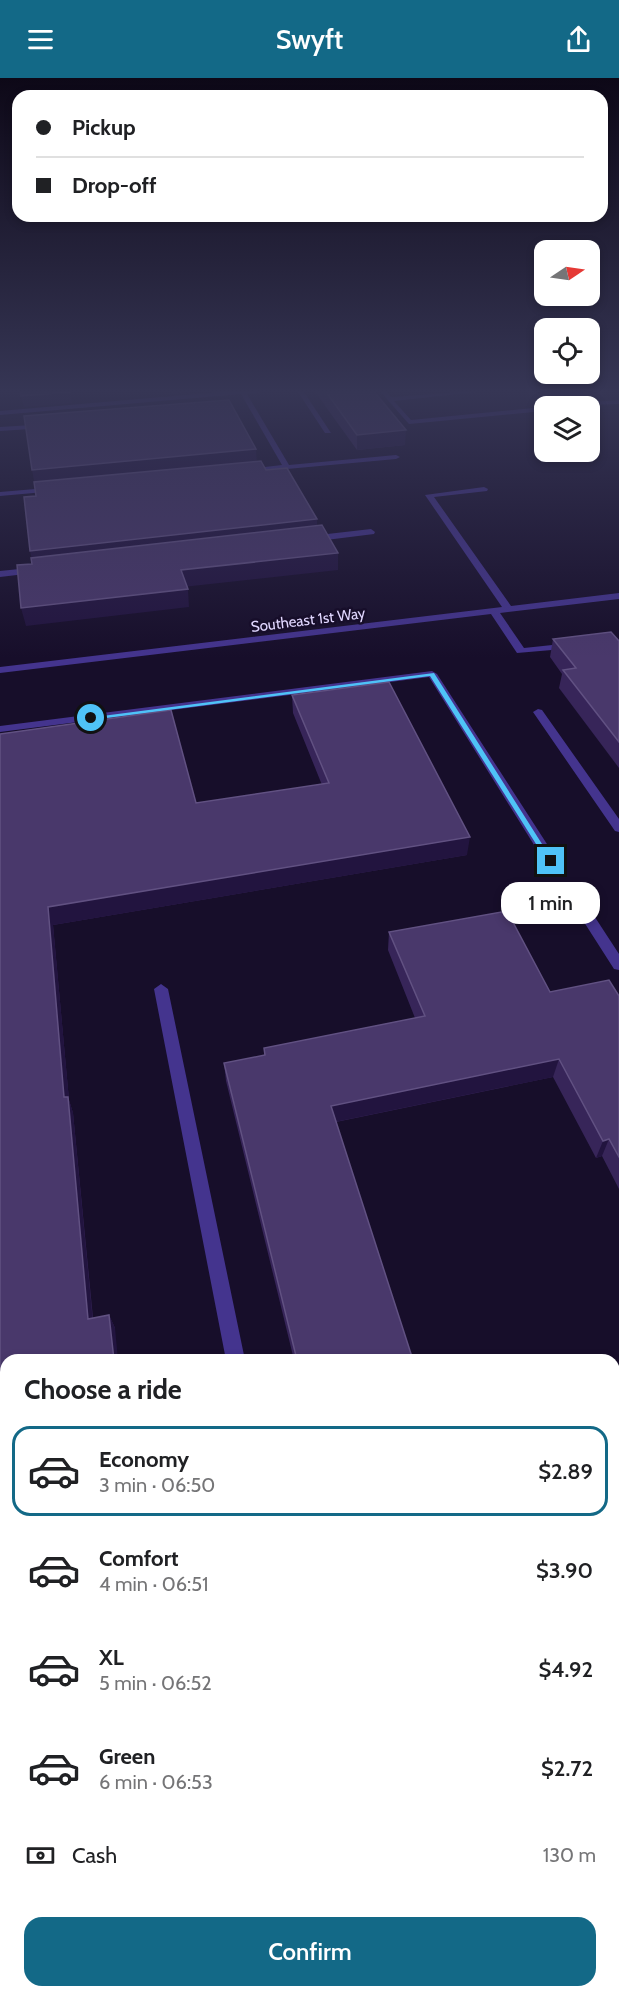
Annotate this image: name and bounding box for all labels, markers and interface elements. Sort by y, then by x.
icon: menu [24,23,57,56]
text: Swyft [276,23,343,56]
icon: share [562,23,595,56]
text: Pickup [72,114,136,141]
text: Drop-off [72,172,156,199]
north arrow [534,240,600,306]
map controls [534,240,600,462]
button: locate [534,318,600,384]
button: layers [534,396,600,462]
street label: Southeast 1st Way [250,604,367,636]
route start [77,704,104,731]
route end [537,847,564,874]
callout: 1 min [502,882,600,924]
text: 1 min [528,891,573,915]
text: Choose a ride [24,1373,182,1406]
icon: car [27,1444,81,1498]
text: Economy [99,1446,189,1473]
text: $2.89 [538,1458,593,1485]
text: 3 min · 06:50 [99,1473,215,1497]
icon: car [27,1543,81,1597]
text: Comfort [99,1545,178,1572]
text: $3.90 [536,1557,593,1584]
text: 4 min · 06:51 [99,1572,209,1596]
icon: car [27,1642,81,1696]
text: XL [99,1644,124,1671]
text: $4.92 [538,1656,593,1683]
text: 5 min · 06:52 [99,1671,212,1695]
icon: car [27,1741,81,1795]
text: Green [99,1743,155,1770]
text: $2.72 [541,1755,593,1782]
text: 6 min · 06:53 [99,1770,213,1794]
icon: cash [24,1839,57,1872]
text: Cash [72,1842,117,1869]
text: 130 m [543,1843,596,1867]
button: Confirm [24,1917,596,1986]

